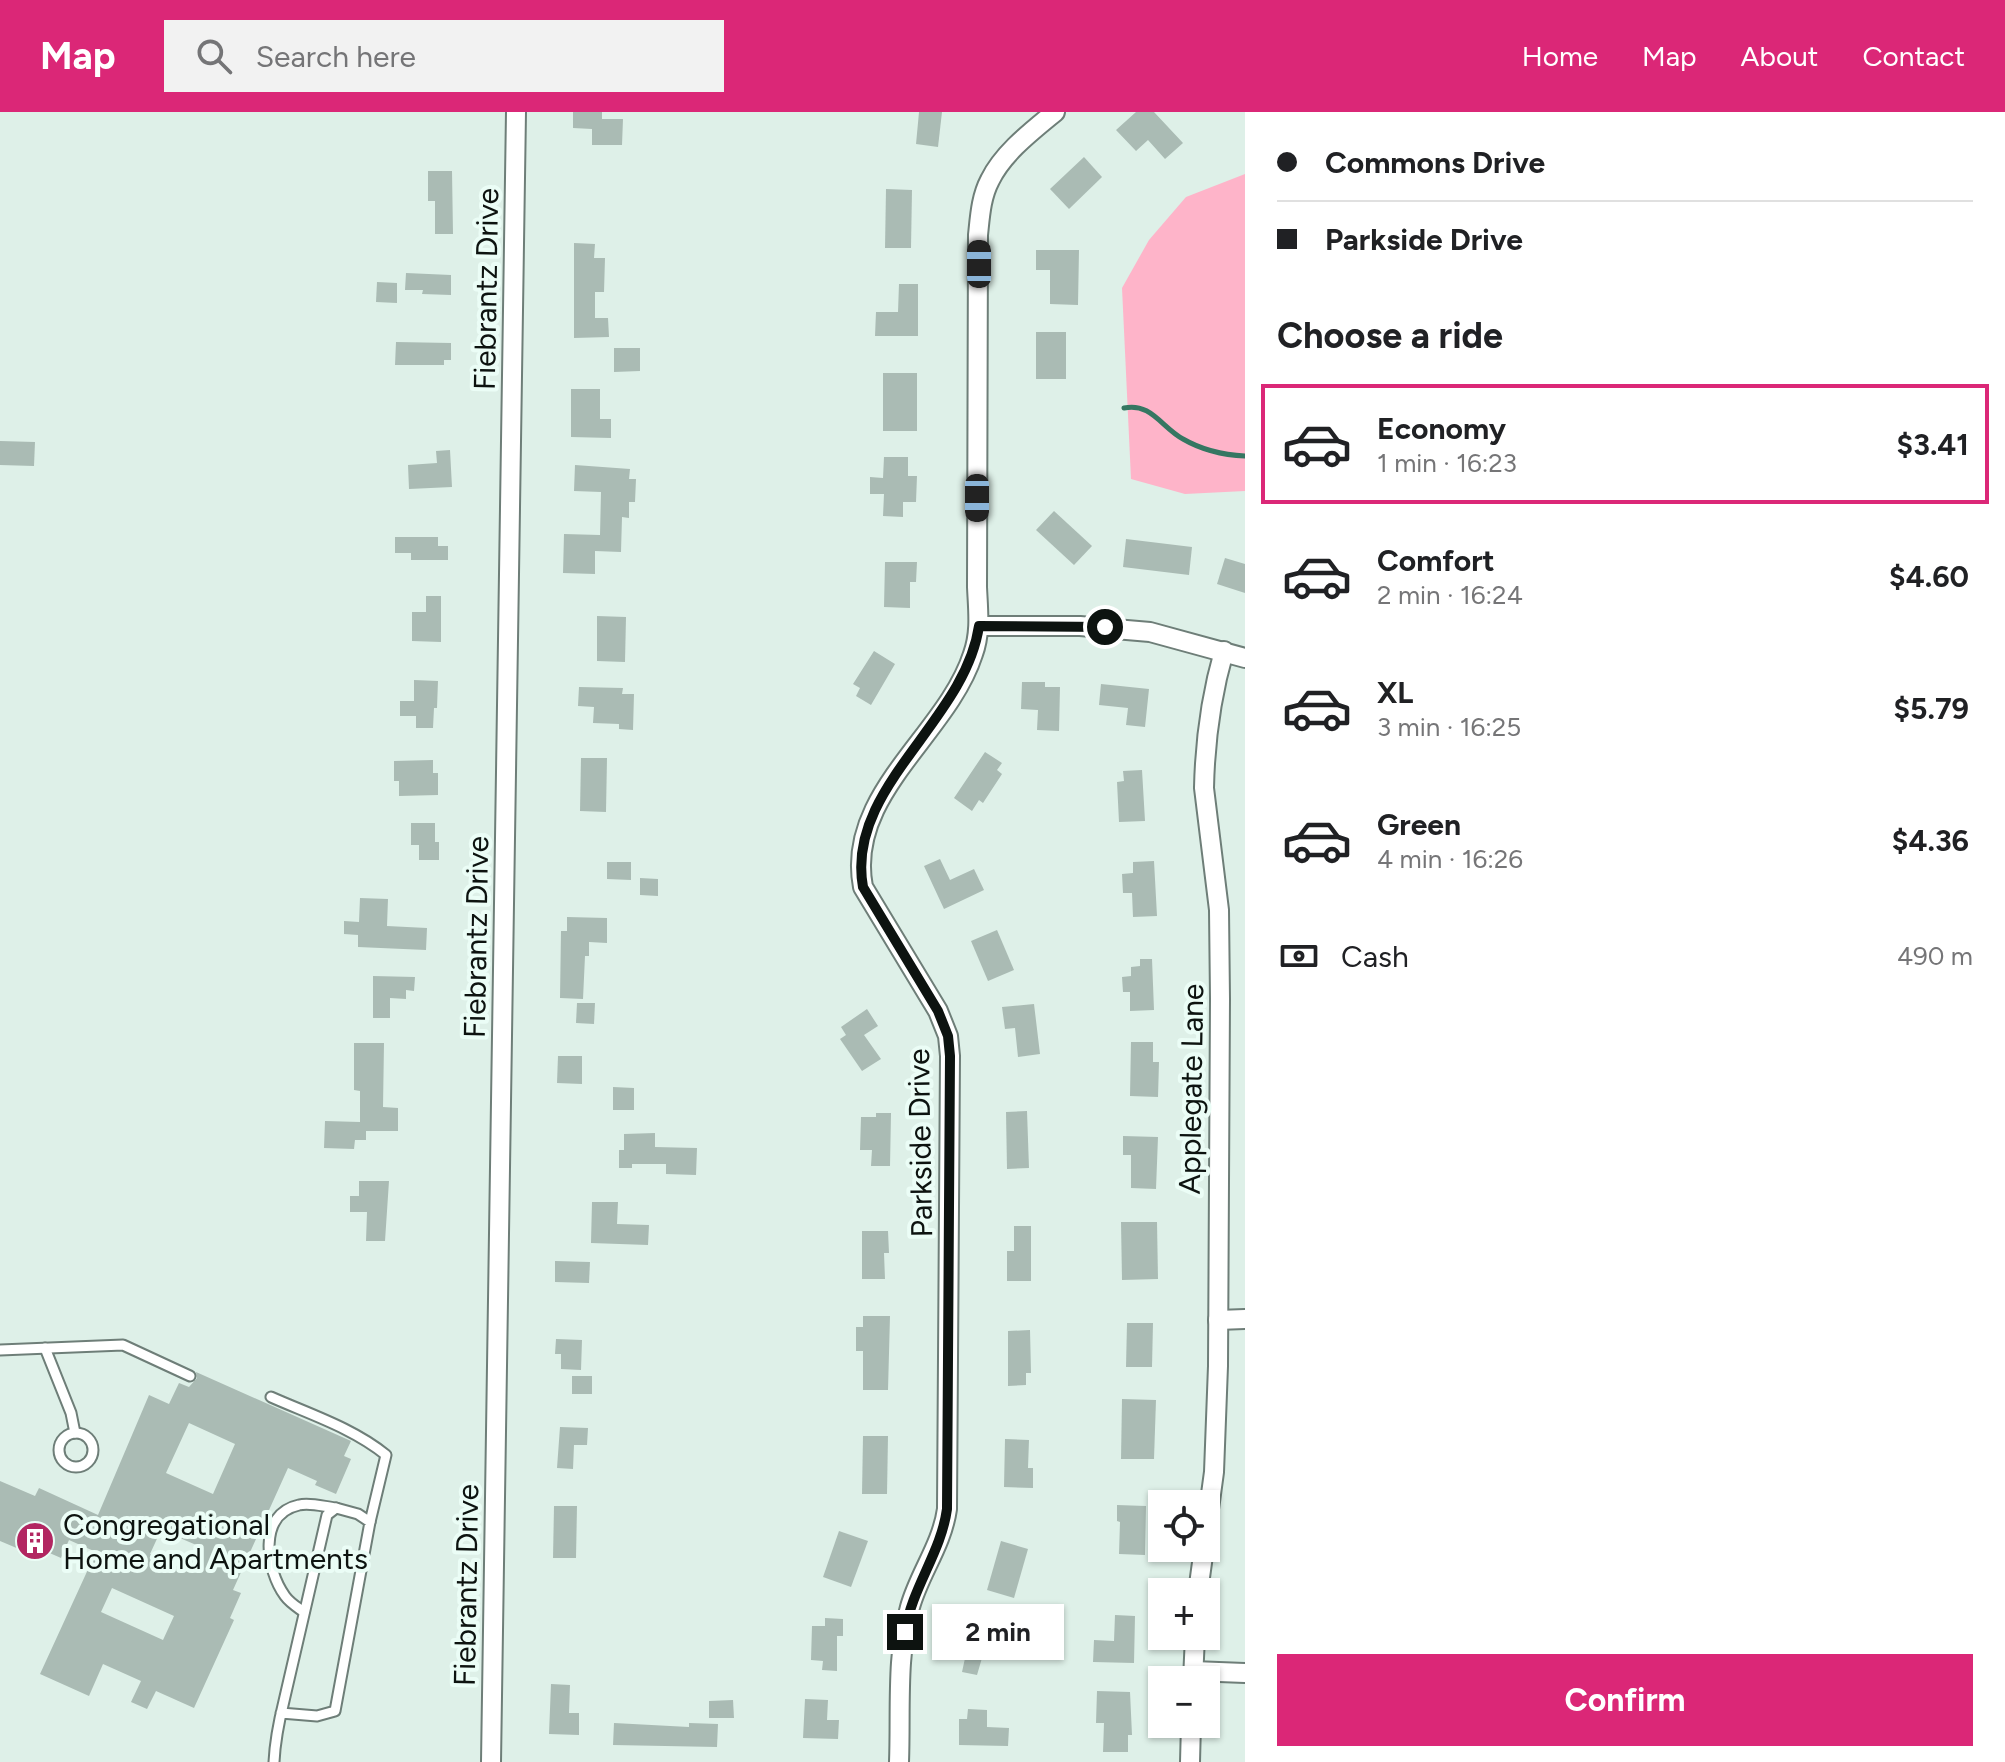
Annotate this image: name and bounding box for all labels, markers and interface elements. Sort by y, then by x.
search box [164,20,724,92]
text: Map [40,33,116,79]
icon: search [192,34,236,78]
text: Search here [256,38,416,75]
text: Home [1522,39,1598,73]
text: Map [1642,39,1697,73]
text: About [1741,39,1818,73]
text: Contact [1862,39,1965,73]
text: Commons Drive [1325,144,1545,181]
street label: Fiebrantz Drive [466,188,506,390]
text: Parkside Drive [1325,221,1523,258]
car [967,240,991,288]
text: Choose a ride [1277,314,1503,357]
icon: car [1281,408,1353,480]
text: Economy [1377,410,1506,447]
text: $3.41 [1897,426,1969,463]
text: 1 min · 16:23 [1377,447,1517,479]
car [965,474,989,522]
icon: car [1281,540,1353,612]
text: Comfort [1377,542,1495,579]
text: $4.60 [1889,558,1969,595]
text: 2 min · 16:24 [1377,579,1523,611]
route start [1087,609,1123,645]
icon: car [1281,672,1353,744]
text: XL [1377,674,1413,711]
text: $5.79 [1893,690,1969,727]
text: 3 min · 16:25 [1377,711,1521,743]
icon: car [1281,804,1353,876]
text: Green [1377,806,1461,843]
text: $4.36 [1892,822,1969,859]
street label: Fiebrantz Drive [456,836,496,1038]
text: 4 min · 16:26 [1377,843,1523,875]
icon: cash [1277,934,1321,978]
text: Cash [1341,938,1409,975]
text: 490 m [1897,940,1973,972]
street label: Applegate Lane [1171,983,1211,1195]
street label: Parkside Drive [900,1048,940,1238]
street label: Fiebrantz Drive [446,1484,486,1686]
map controls [1148,1490,1220,1738]
button: locate [1148,1490,1220,1562]
place label: Congregational Home and Apartments [63,1506,368,1577]
building icon: Congregational Home and Apartments [14,1520,56,1562]
button: + [1148,1578,1220,1650]
callout: 2 min [933,1604,1065,1660]
route end [887,1614,923,1650]
text: 2 min [965,1616,1031,1648]
button: Confirm [1277,1654,1973,1746]
button: − [1148,1666,1220,1738]

